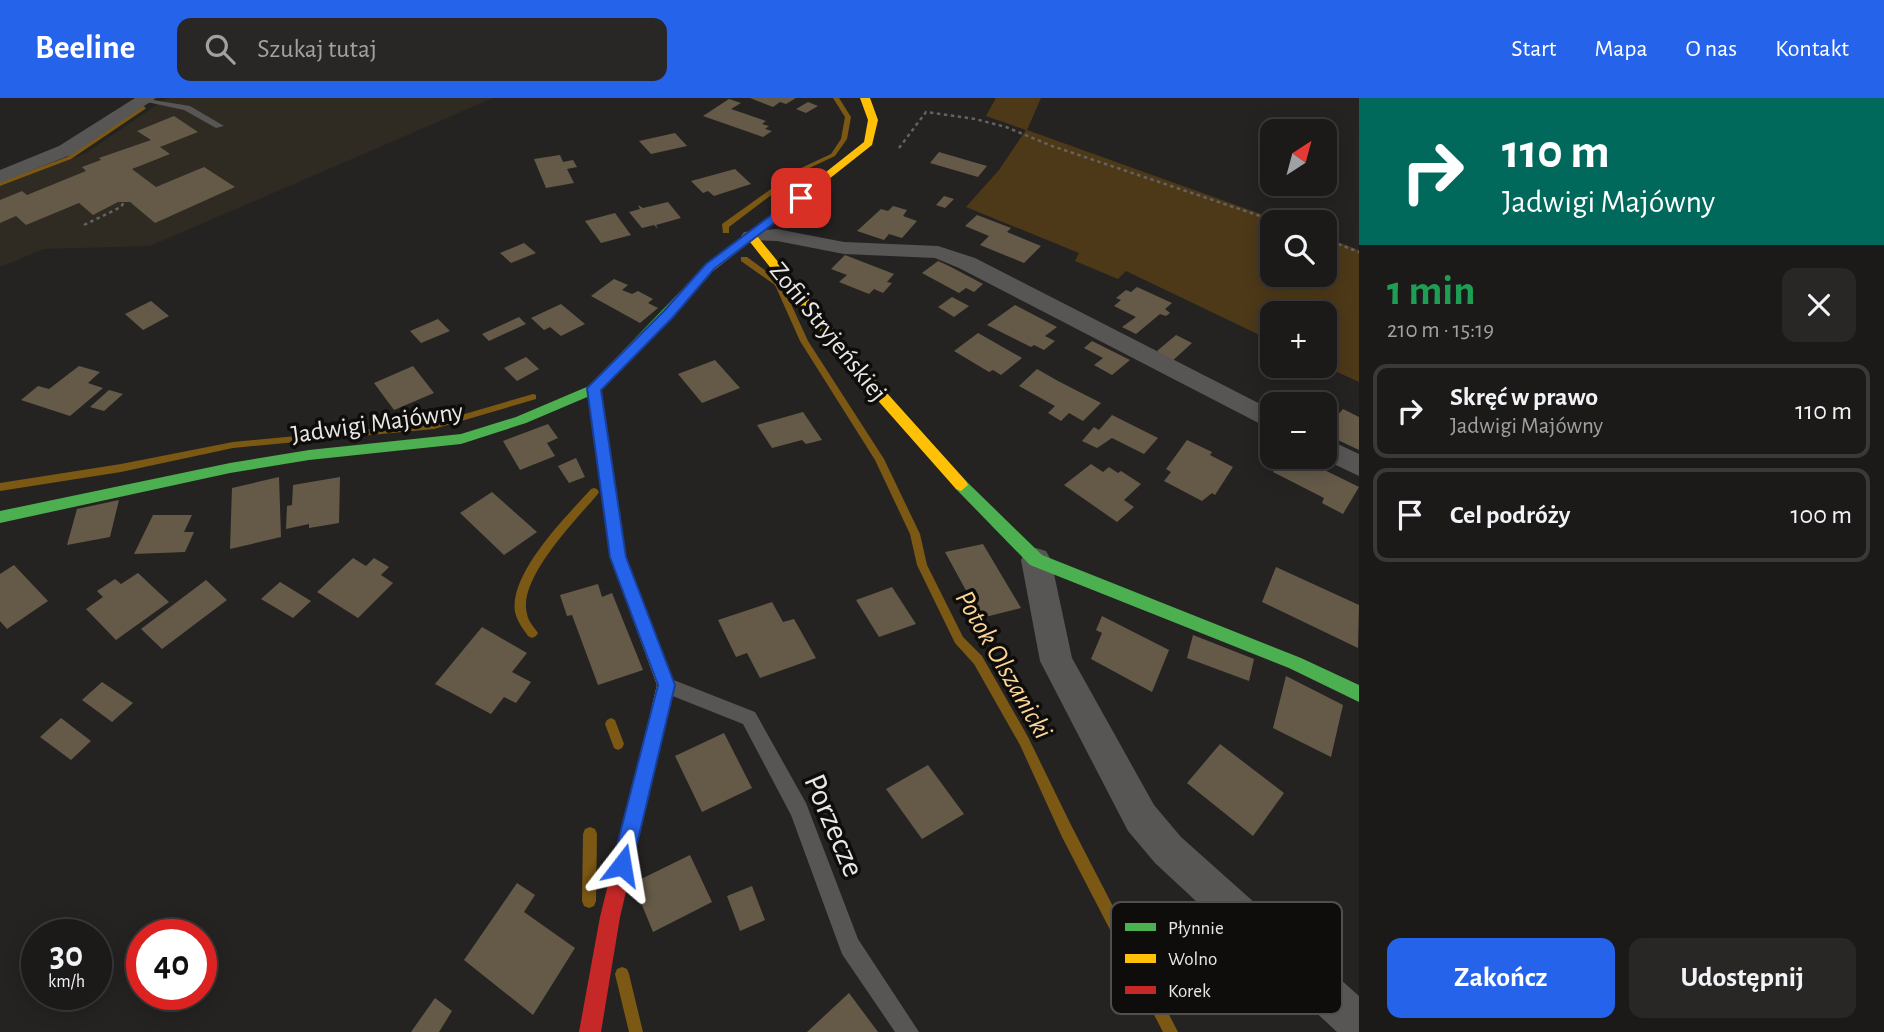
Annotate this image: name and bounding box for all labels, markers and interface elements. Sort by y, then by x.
search box [177,18,667,81]
icon: search [201,30,239,68]
text: Beeline [35,32,135,65]
text: Szukaj tutaj [257,36,377,62]
text: Start [1511,37,1556,61]
text: Mapa [1594,37,1648,61]
text: O nas [1686,37,1737,61]
text: Kontakt [1775,37,1849,61]
north arrow [1260,119,1337,196]
map controls [1260,119,1337,469]
icon: right [1387,126,1478,217]
text: 110 m [1502,128,1610,177]
pin [771,168,831,228]
icon: arrive [782,179,820,217]
text: Jadwigi Majówny [1502,186,1715,218]
button: search [1260,210,1337,287]
street label: Zofii Stryjeńskiej [765,258,892,406]
button: close [1782,268,1856,342]
text: 1 min [1387,270,1476,312]
button: + [1260,301,1337,378]
text: 210 m · 15:19 [1387,319,1494,342]
text: Skręć w prawo [1450,384,1598,410]
button: − [1260,392,1337,469]
icon: right [1391,392,1429,430]
street label: Jadwigi Majówny [290,398,465,448]
text: 110 m [1795,398,1852,424]
text: Jadwigi Majówny [1450,415,1603,438]
icon: arrive [1391,496,1429,534]
text: Cel podróży [1450,502,1570,528]
text: 100 m [1791,502,1852,528]
water label: Potok Olszanicki [950,586,1057,744]
street label: Porzecze [798,769,870,882]
position arrow [585,828,659,902]
legend [1111,902,1342,1014]
speed limit sign: 40 [126,919,217,1010]
text: Płynnie [1168,919,1224,938]
text: 30 [50,938,83,973]
button: Zakończ [1387,938,1615,1018]
button: Udostępnij [1629,938,1856,1018]
text: Wolno [1168,950,1217,969]
text: km/h [48,973,85,991]
text: Korek [1168,982,1211,1001]

